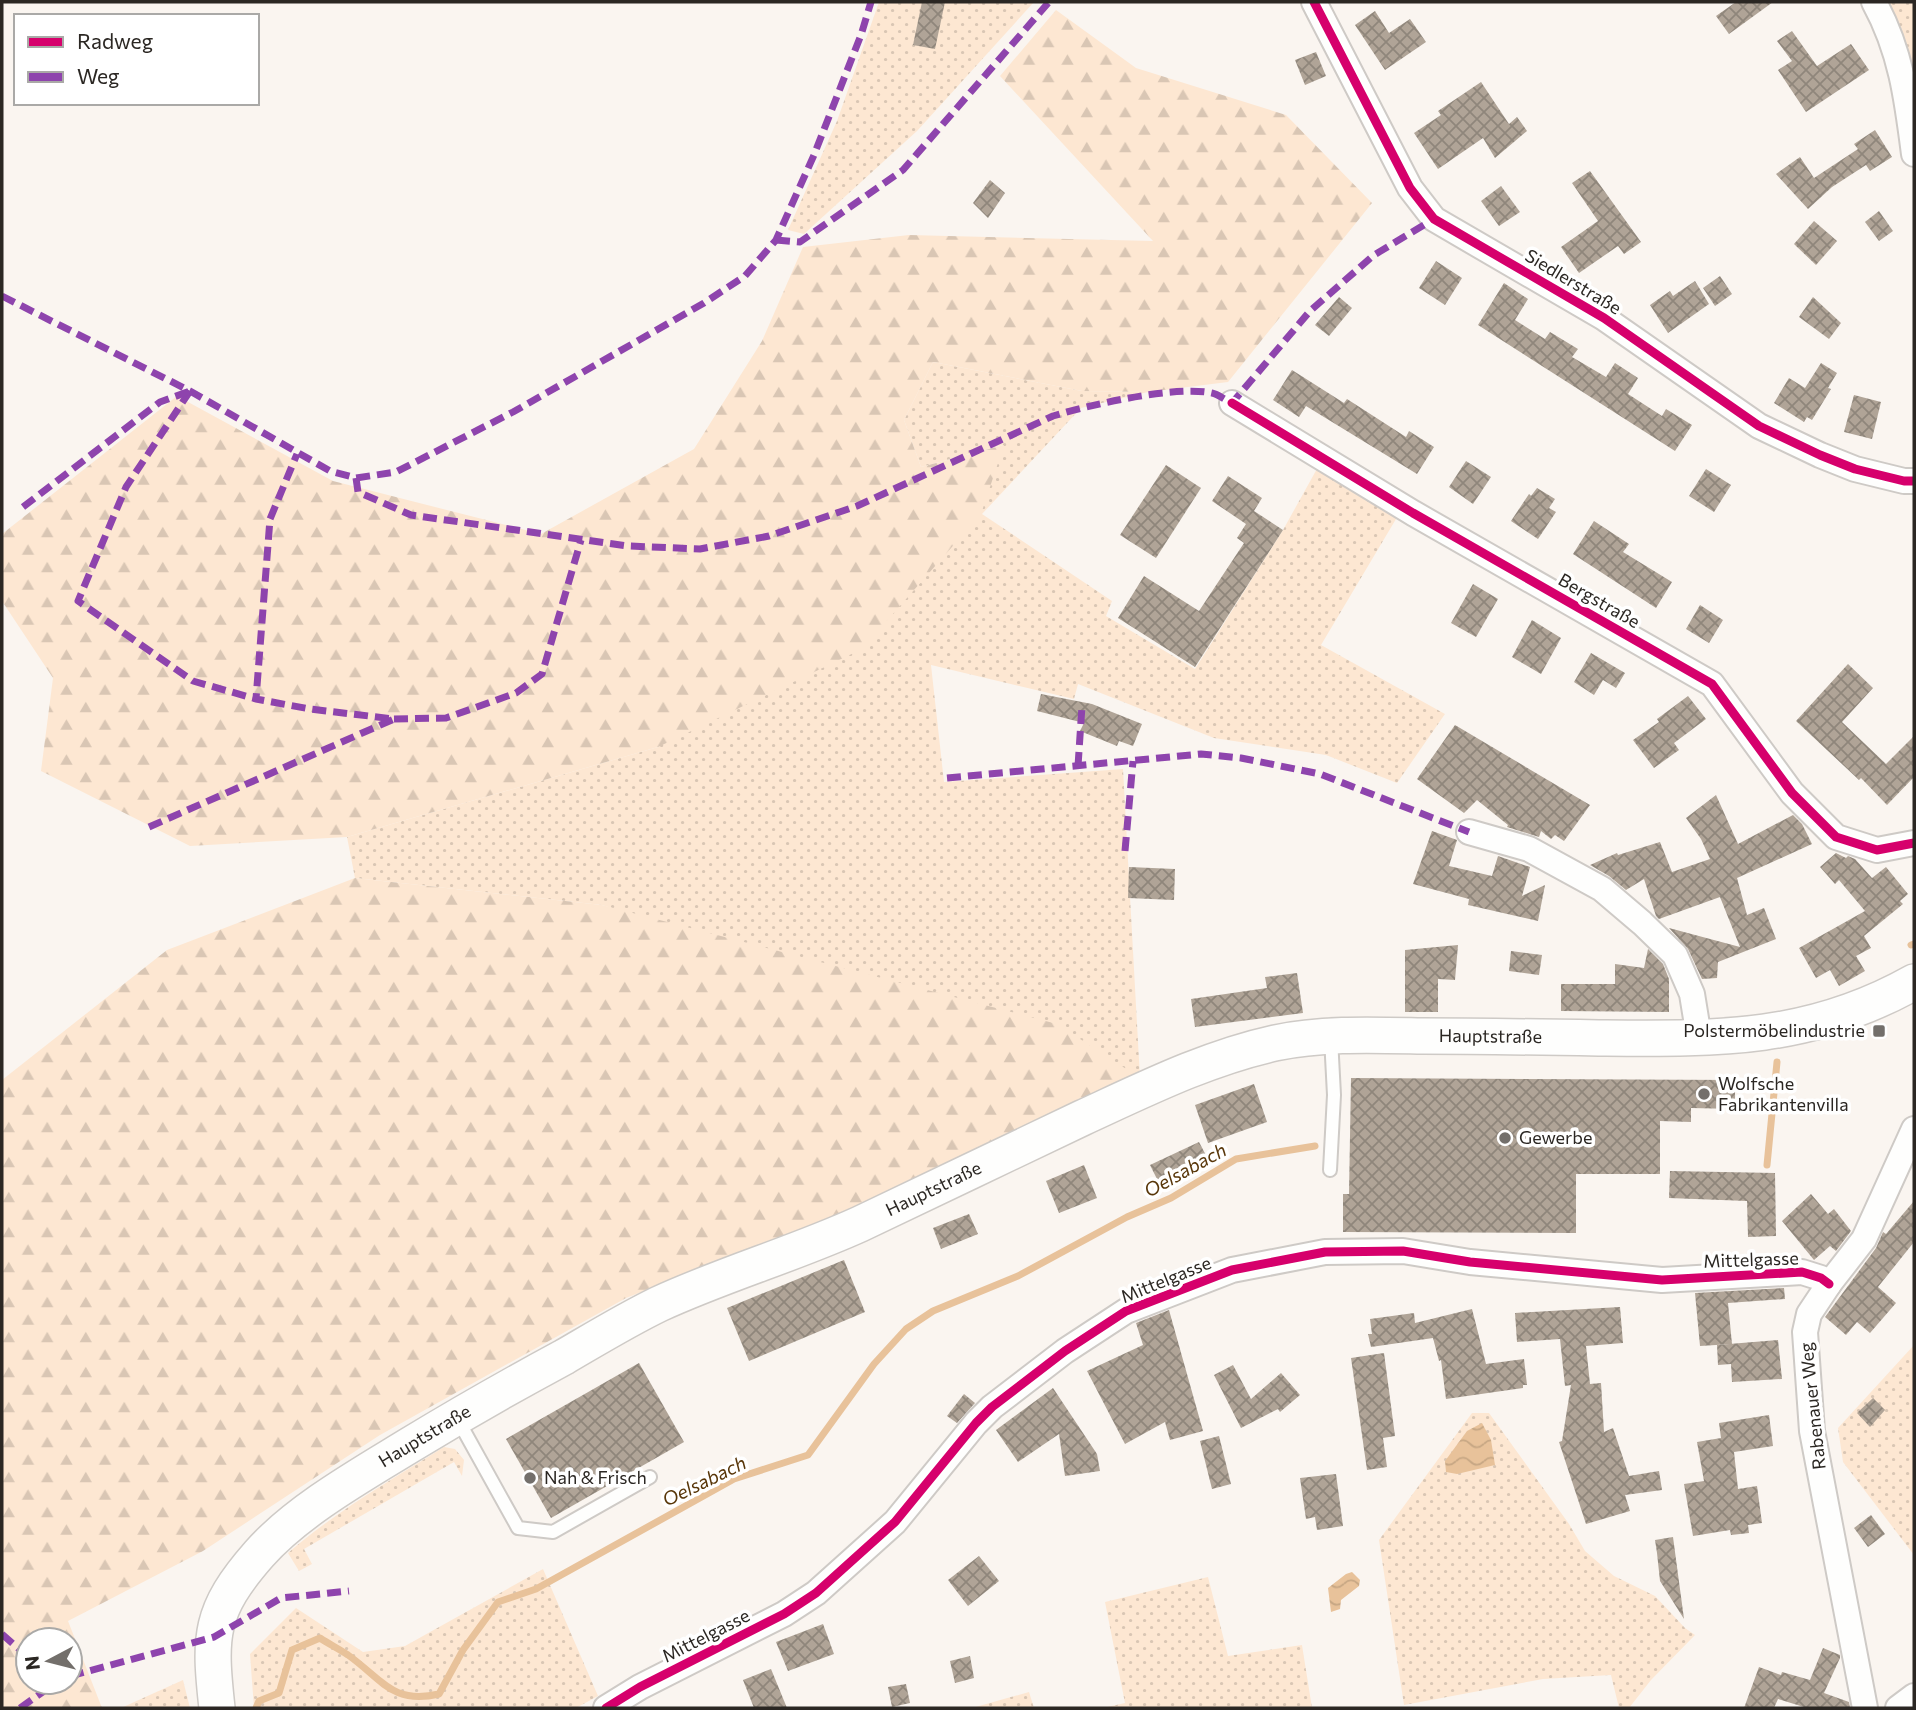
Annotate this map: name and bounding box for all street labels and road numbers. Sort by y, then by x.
street label: Siedlerstraße [1521,244,1626,318]
street label: Bergstraße [1555,568,1644,632]
street label: Hauptstraße [1439,1024,1542,1047]
street label: Hauptstraße [882,1156,984,1220]
street label: Mittelgasse [1703,1246,1799,1272]
street label: Mittelgasse [1117,1251,1214,1307]
street label: Rabenauer Weg [1794,1341,1830,1471]
street label: Hauptstraße [374,1400,474,1471]
street label: Mittelgasse [658,1604,753,1667]

